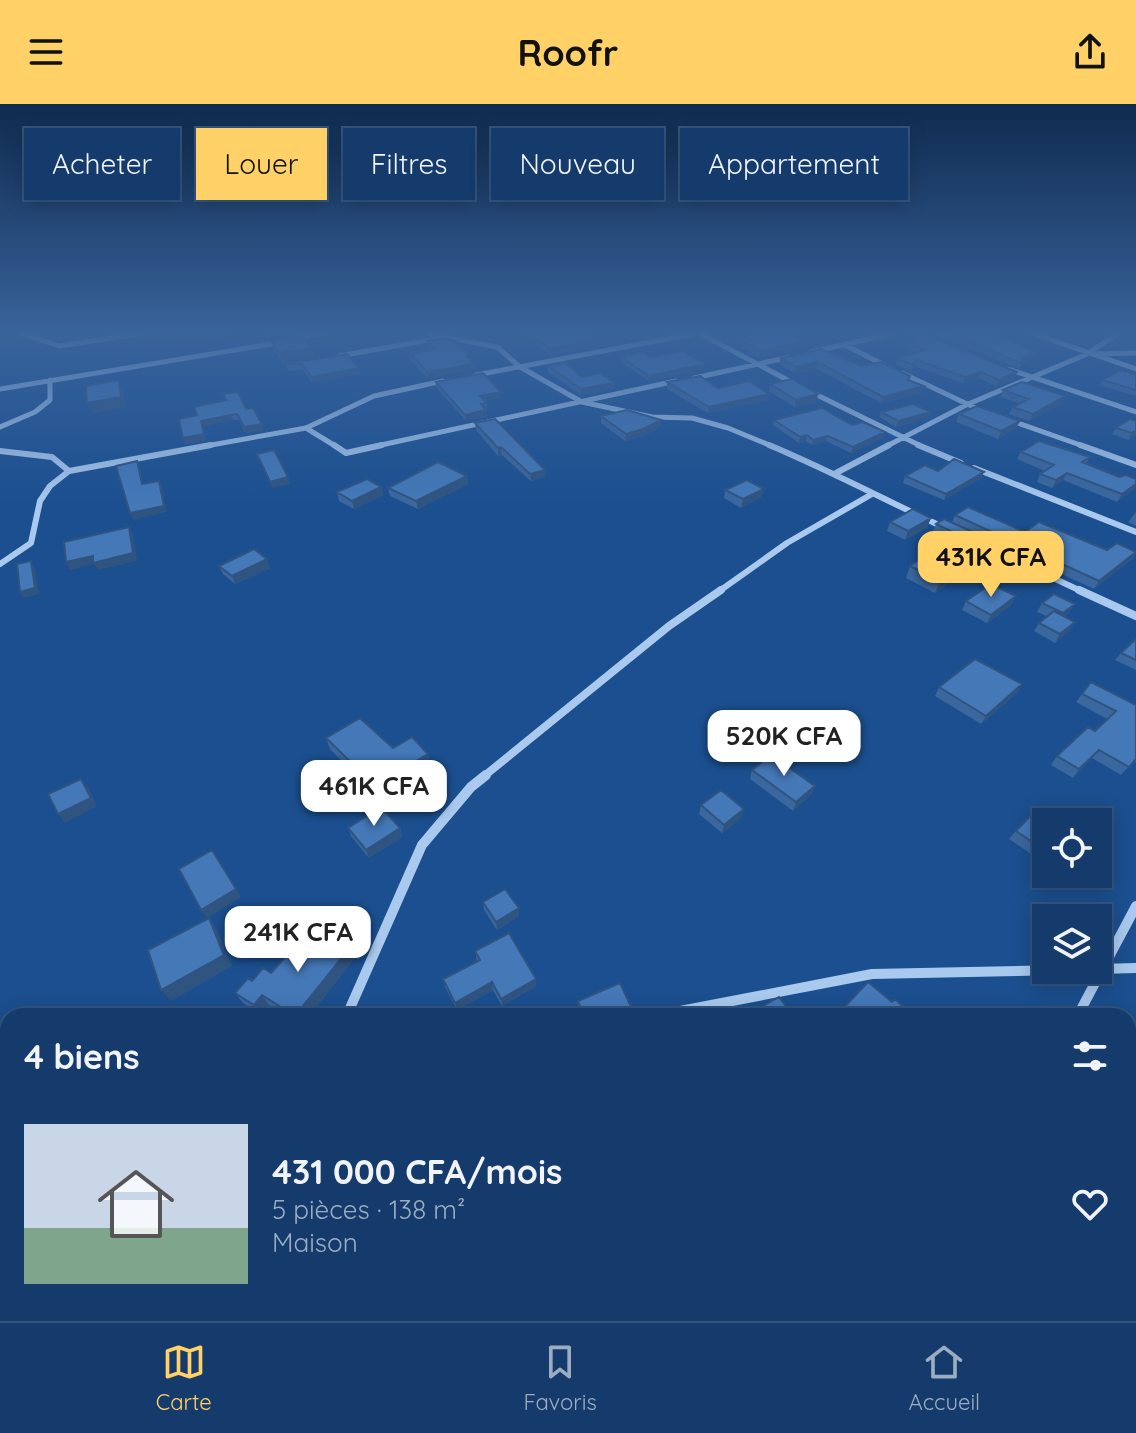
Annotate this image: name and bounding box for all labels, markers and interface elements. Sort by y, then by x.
icon: menu [24,30,68,74]
text: Roofr [518,30,618,75]
icon: share [1068,30,1112,74]
chip: Acheter [24,128,180,200]
chip: Louer [196,128,327,200]
chip: Filtres [343,128,475,200]
chip: Nouveau [491,128,664,200]
chip: Appartement [680,128,908,200]
pin: 431K CFA [908,531,1074,599]
text: 431K CFA [936,540,1046,573]
pin: 520K CFA [701,710,867,778]
text: 520K CFA [726,719,842,752]
pin: 461K CFA [291,760,457,828]
text: 461K CFA [319,769,429,802]
map controls [1032,808,1112,984]
button: locate [1032,808,1112,888]
button: layers [1032,904,1112,984]
pin: 241K CFA [215,906,381,974]
text: 241K CFA [243,915,353,948]
icon: filters [1068,1034,1112,1078]
text: 4 biens [24,1035,140,1078]
text: 431 000 CFA/mois [272,1150,563,1193]
icon: home [88,1156,184,1252]
icon: heart [1068,1182,1112,1226]
text: 5 pièces · 138 m² [272,1193,465,1226]
text: Maison [272,1226,358,1259]
tab: Carte [156,1340,212,1416]
tab: Favoris [523,1340,597,1416]
tab: Accueil [908,1340,980,1416]

